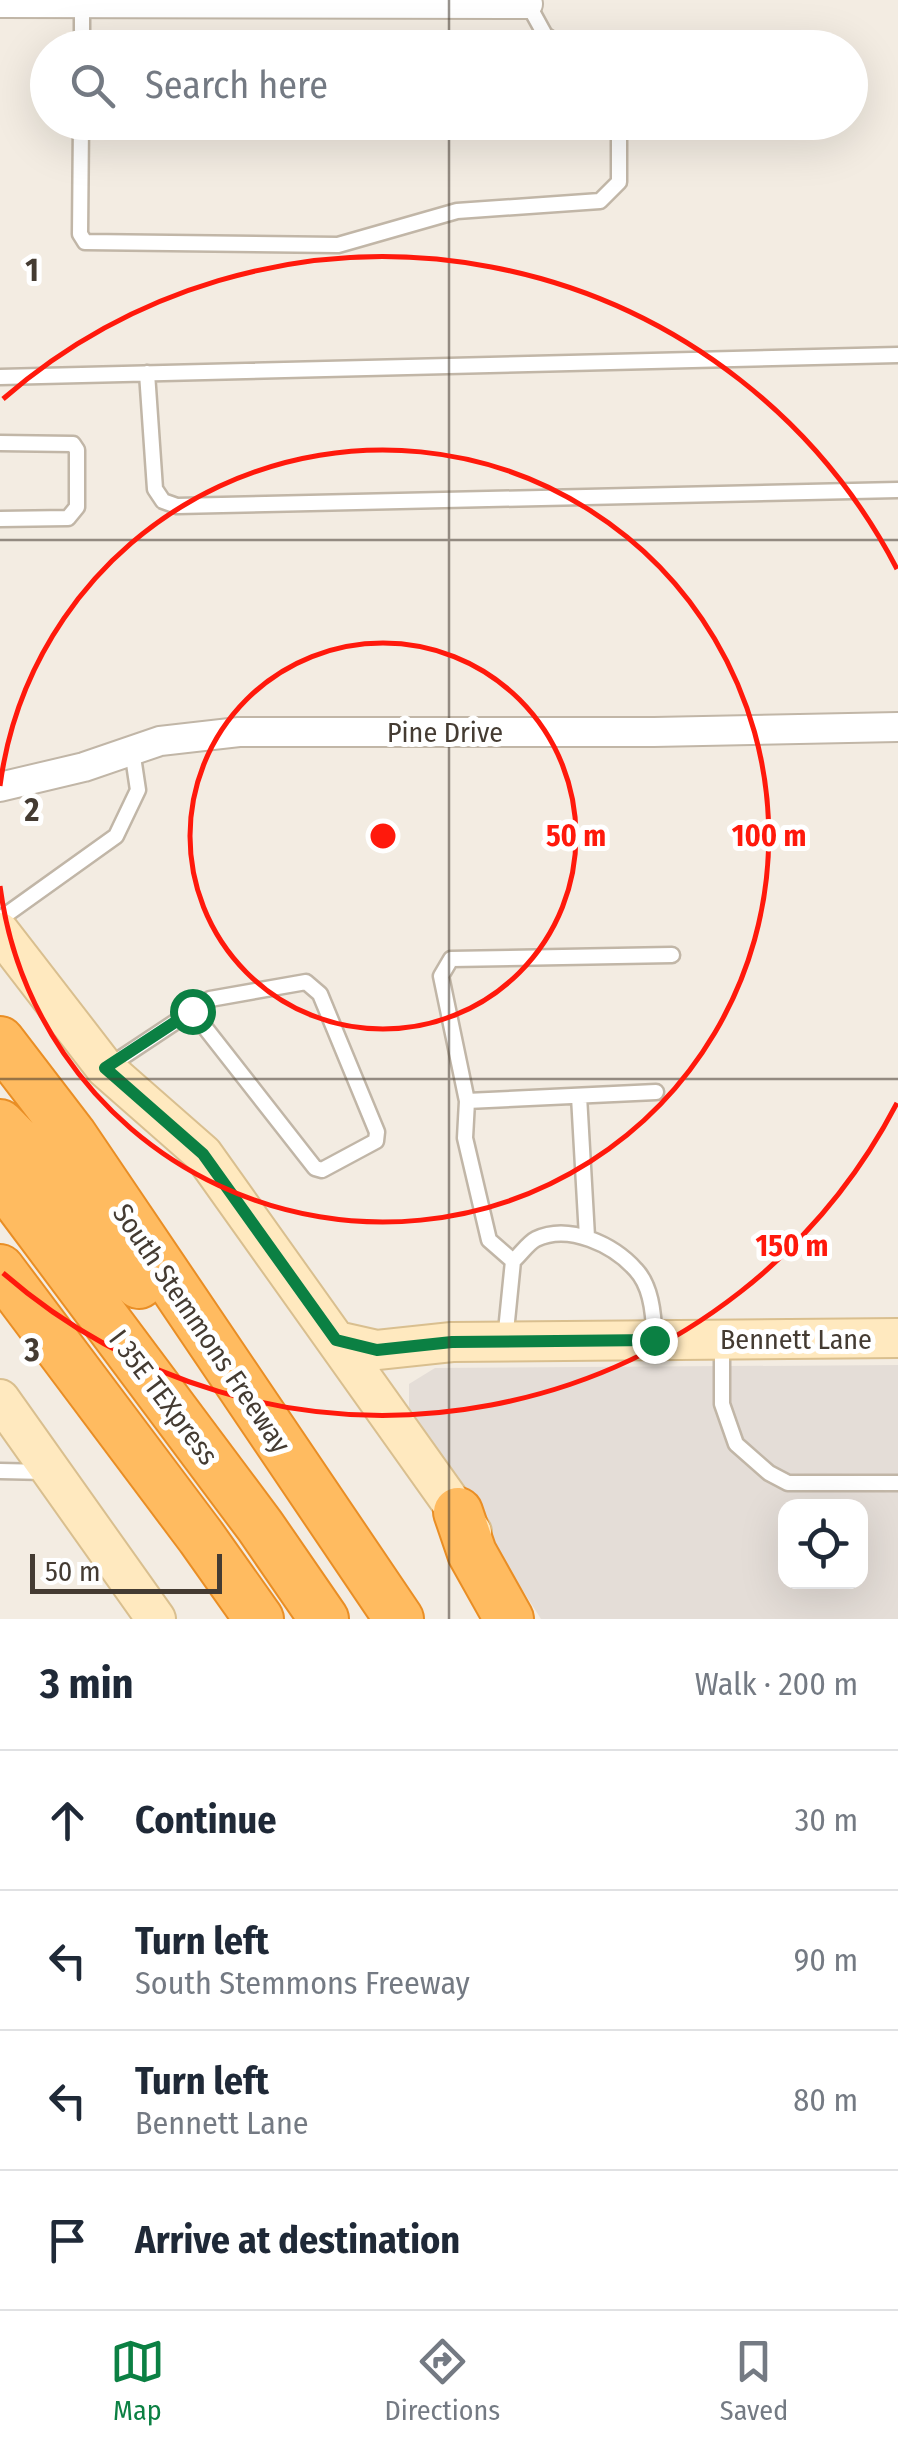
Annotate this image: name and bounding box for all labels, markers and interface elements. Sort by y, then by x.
search box [30,30,868,140]
icon: search [65,58,120,113]
text: Search here [145,62,328,108]
text: 1 [25,251,39,289]
street label: Pine Drive [387,716,503,749]
text: 2 [24,791,40,829]
centre of rings [365,818,401,854]
text: 50 m [546,818,606,854]
text: 100 m [732,818,806,854]
route start [170,989,216,1035]
street label: South Stemmons Freeway [106,1198,297,1459]
text: 150 m [756,1228,828,1264]
route end [632,1318,678,1364]
street label: I 35E TEXpress [102,1323,225,1471]
street label: Bennett Lane [720,1323,872,1356]
text: 3 [23,1331,40,1369]
map controls [778,1499,868,1589]
button: locate [778,1499,868,1589]
scale bar [30,1549,222,1594]
text: 50 m [45,1555,101,1588]
text: 3 min [40,1659,134,1709]
text: Walk · 200 m [695,1665,858,1703]
icon: ahead [40,1793,95,1848]
text: Continue [135,1797,276,1843]
text: 30 m [795,1801,858,1839]
text: Turn left [135,1918,269,1964]
icon: left [40,1933,95,1988]
text: 90 m [794,1941,858,1979]
text: South Stemmons Freeway [135,1964,470,2002]
text: Turn left [135,2058,269,2104]
icon: left [40,2073,95,2128]
text: 80 m [793,2081,858,2119]
text: Bennett Lane [135,2104,309,2142]
icon: arrive [40,2213,95,2268]
text: Arrive at destination [135,2217,460,2263]
tab: Map [110,2334,165,2427]
tab: Directions [384,2334,500,2427]
tab: Saved [720,2334,788,2427]

